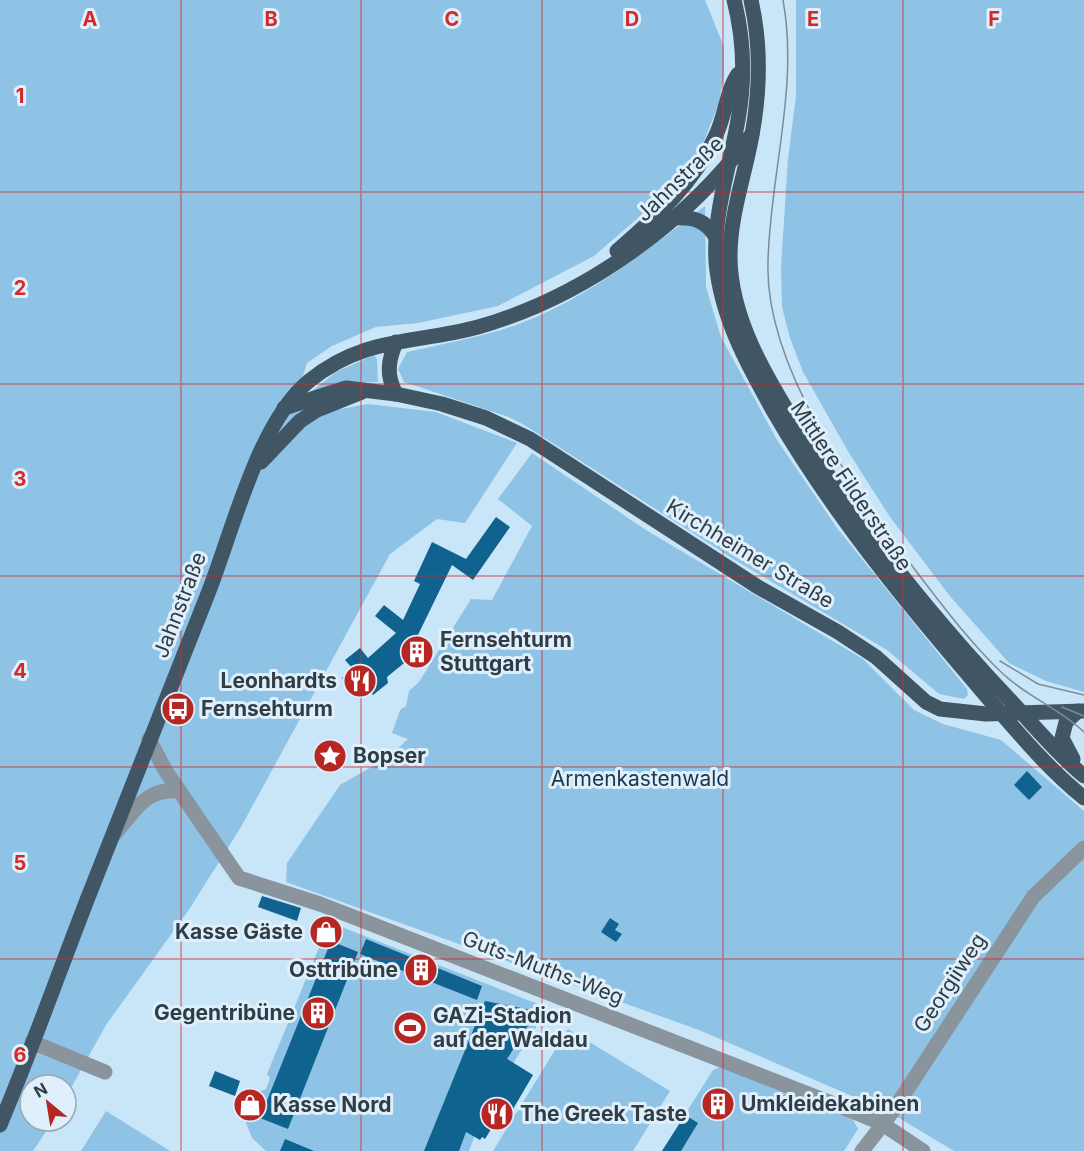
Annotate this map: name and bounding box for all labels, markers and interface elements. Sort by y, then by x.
text: A [83,7,98,31]
text: B [264,7,278,31]
text: C [445,7,459,31]
text: D [625,7,639,31]
text: E [807,7,819,31]
text: F [988,7,1000,31]
text: 1 [16,84,24,108]
street label: Jahnstraße [631,131,728,226]
text: 2 [14,276,26,300]
street label: Mittlere Filderstraße [785,396,917,575]
text: 3 [14,467,26,491]
street label: Kirchheimer Straße [662,494,839,613]
street label: Jahnstraße [148,548,211,661]
place label: Fernsehturm Stuttgart [440,627,572,676]
building icon: Fernsehturm Stuttgart [399,634,435,670]
text: 4 [13,659,27,683]
restaurant icon: Leonhardts [342,663,378,699]
place label: Leonhardts [221,668,337,693]
bus stop icon: Fernsehturm [160,691,196,727]
place label: Fernsehturm [201,696,333,721]
place icon: Bopser [312,738,348,774]
place label: Bopser [353,743,426,768]
park label: Armenkastenwald [551,766,729,791]
text: 5 [14,851,26,875]
shop icon: Kasse Gäste [308,914,344,950]
place label: Kasse Gäste [175,919,303,944]
street label: Guts-Muths-Weg [459,925,627,1010]
street label: Georgiiweg [908,929,991,1037]
building icon: Osttribüne [403,952,439,988]
place label: Osttribüne [289,957,398,982]
building icon: Gegentribüne [300,995,336,1031]
place label: Gegentribüne [154,1000,295,1025]
place label: GAZi-Stadion auf der Waldau [433,1003,588,1052]
sports icon: GAZi-Stadion auf der Waldau [392,1010,428,1046]
text: 6 [14,1043,27,1067]
north arrow [18,1073,78,1133]
text: N [30,1078,51,1102]
building icon: Umkleidekabinen [700,1086,736,1122]
shop icon: Kasse Nord [232,1087,268,1123]
place label: Umkleidekabinen [741,1091,919,1116]
place label: Kasse Nord [273,1092,391,1117]
restaurant icon: The Greek Taste [479,1096,515,1132]
place label: The Greek Taste [520,1101,687,1126]

